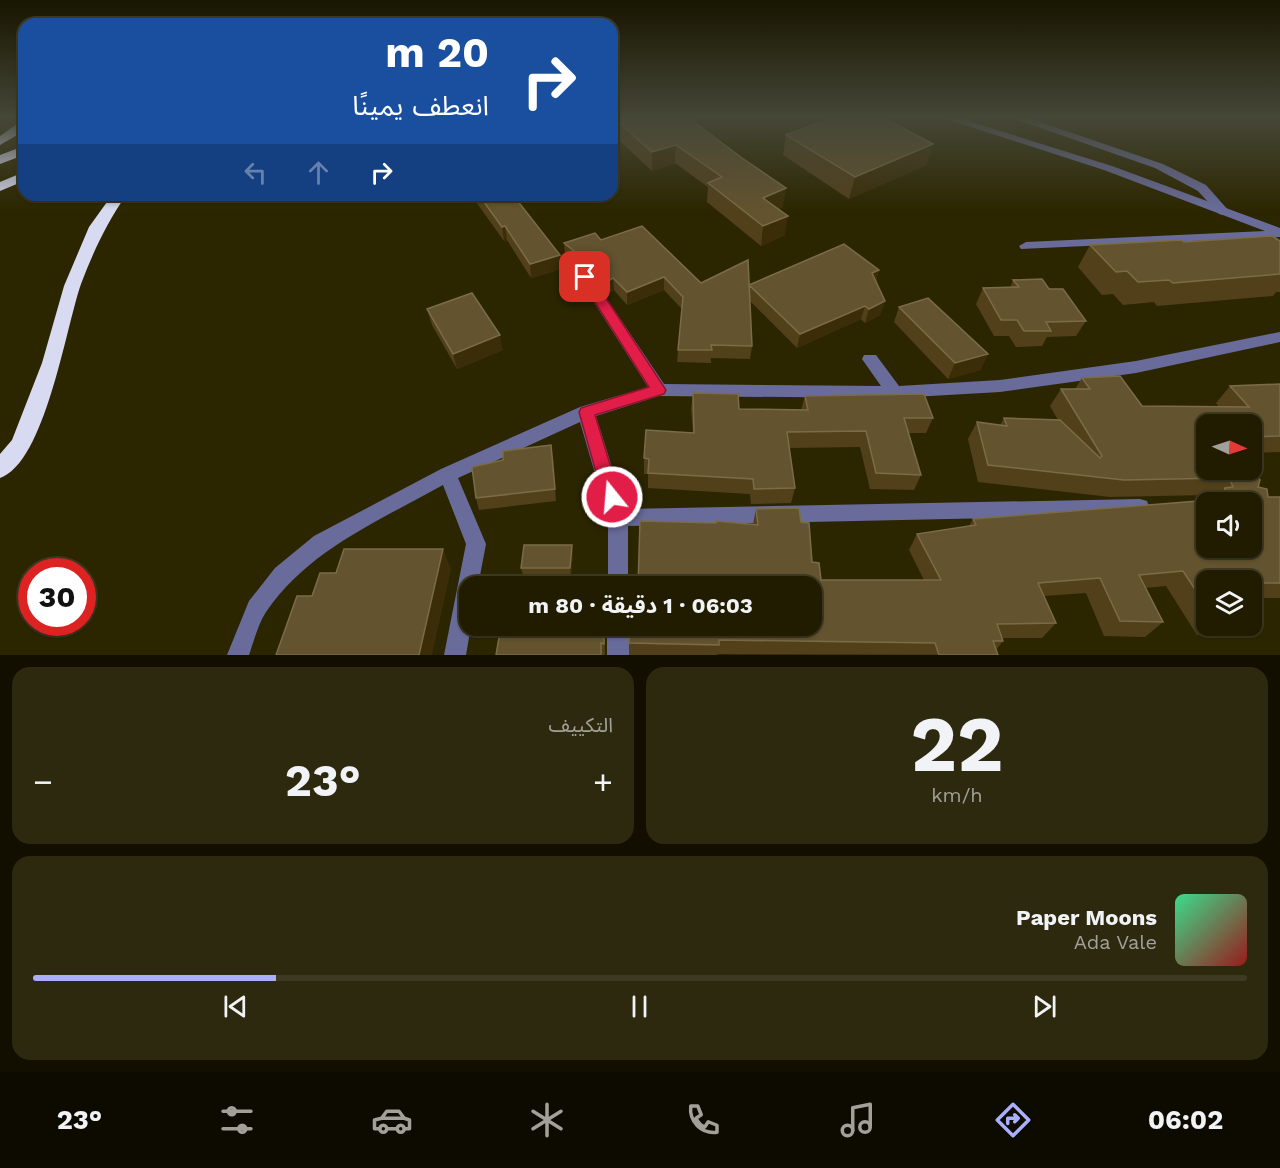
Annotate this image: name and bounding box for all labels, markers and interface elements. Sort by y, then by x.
text: 20 m [385,28,489,77]
icon: right [510,42,588,120]
text: انعطف يمينًا [352,90,489,122]
icon: left [239,156,272,189]
icon: ahead [302,156,335,189]
icon: right [365,156,398,189]
pin [559,251,610,302]
icon: arrive [568,260,601,293]
north arrow [1196,414,1262,480]
map controls [1196,414,1262,636]
position arrow [580,465,644,529]
button: sound [1196,492,1262,558]
speed limit sign: 30 [18,558,96,636]
button: layers [1196,570,1262,636]
text: 06:03 · 1 دقيقة · 80 m [528,593,753,618]
text: 22 [911,698,1004,790]
text: التكييف [549,713,613,737]
text: 23° [285,754,361,807]
text: − [33,762,53,801]
text: + [593,762,613,801]
text: km/h [931,783,983,807]
text: Paper Moons [1016,905,1157,930]
text: Ada Vale [1074,930,1157,954]
icon: previous [219,990,252,1023]
icon: pause [623,990,656,1023]
icon: next [1028,990,1061,1023]
icon: filters [216,1099,258,1141]
icon: car [371,1099,413,1141]
icon: climate [526,1099,568,1141]
icon: phone [682,1099,724,1141]
icon: music [837,1099,879,1141]
icon: directions [992,1099,1034,1141]
text: 23° [57,1104,102,1136]
text: 06:02 [1148,1104,1223,1136]

